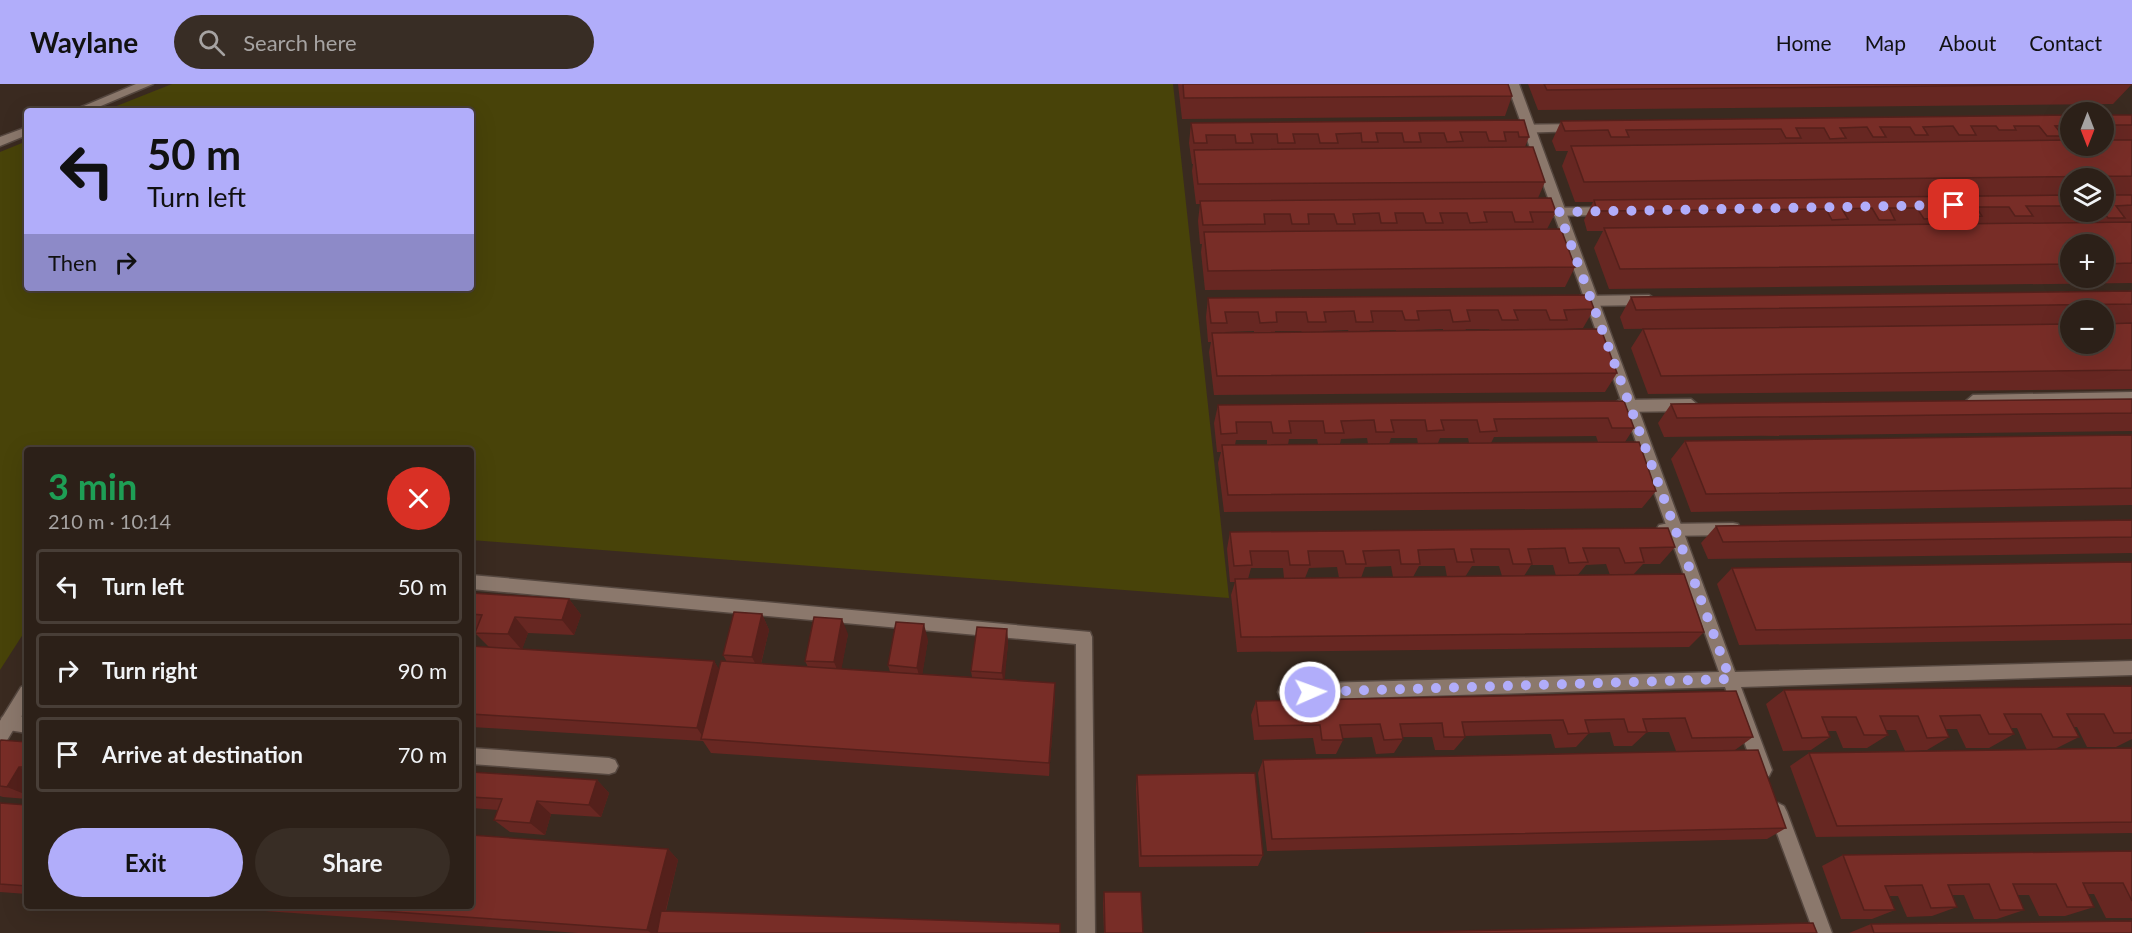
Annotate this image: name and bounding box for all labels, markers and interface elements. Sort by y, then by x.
search box [174,15,594,69]
text: Waylane [30,25,138,59]
icon: search [195,26,228,59]
text: Search here [243,29,357,56]
text: Home [1776,30,1832,55]
text: Map [1865,30,1906,55]
text: About [1939,30,1996,55]
text: Contact [2029,30,2102,55]
north arrow [2060,102,2114,156]
map controls [2060,102,2114,354]
text: 50 m [147,129,241,179]
icon: left [48,132,126,210]
button: layers [2060,168,2114,222]
pin [1928,179,1979,230]
text: Turn left [147,180,246,213]
icon: arrive [1937,188,1970,221]
button: + [2060,234,2114,288]
icon: right [109,246,142,279]
text: Then [48,249,97,276]
button: − [2060,300,2114,354]
text: 3 min [48,464,137,508]
button: close [387,467,450,530]
text: 210 m · 10:14 [48,509,171,533]
icon: left [51,570,84,603]
text: Turn left [102,573,184,600]
text: 50 m [398,573,447,600]
icon: right [51,654,84,687]
text: Turn right [102,657,197,684]
text: 90 m [398,657,447,684]
position arrow [1278,660,1342,724]
icon: arrive [51,738,84,771]
text: Arrive at destination [102,741,303,768]
text: 70 m [398,741,447,768]
button: Exit [48,828,243,897]
button: Share [255,828,450,897]

